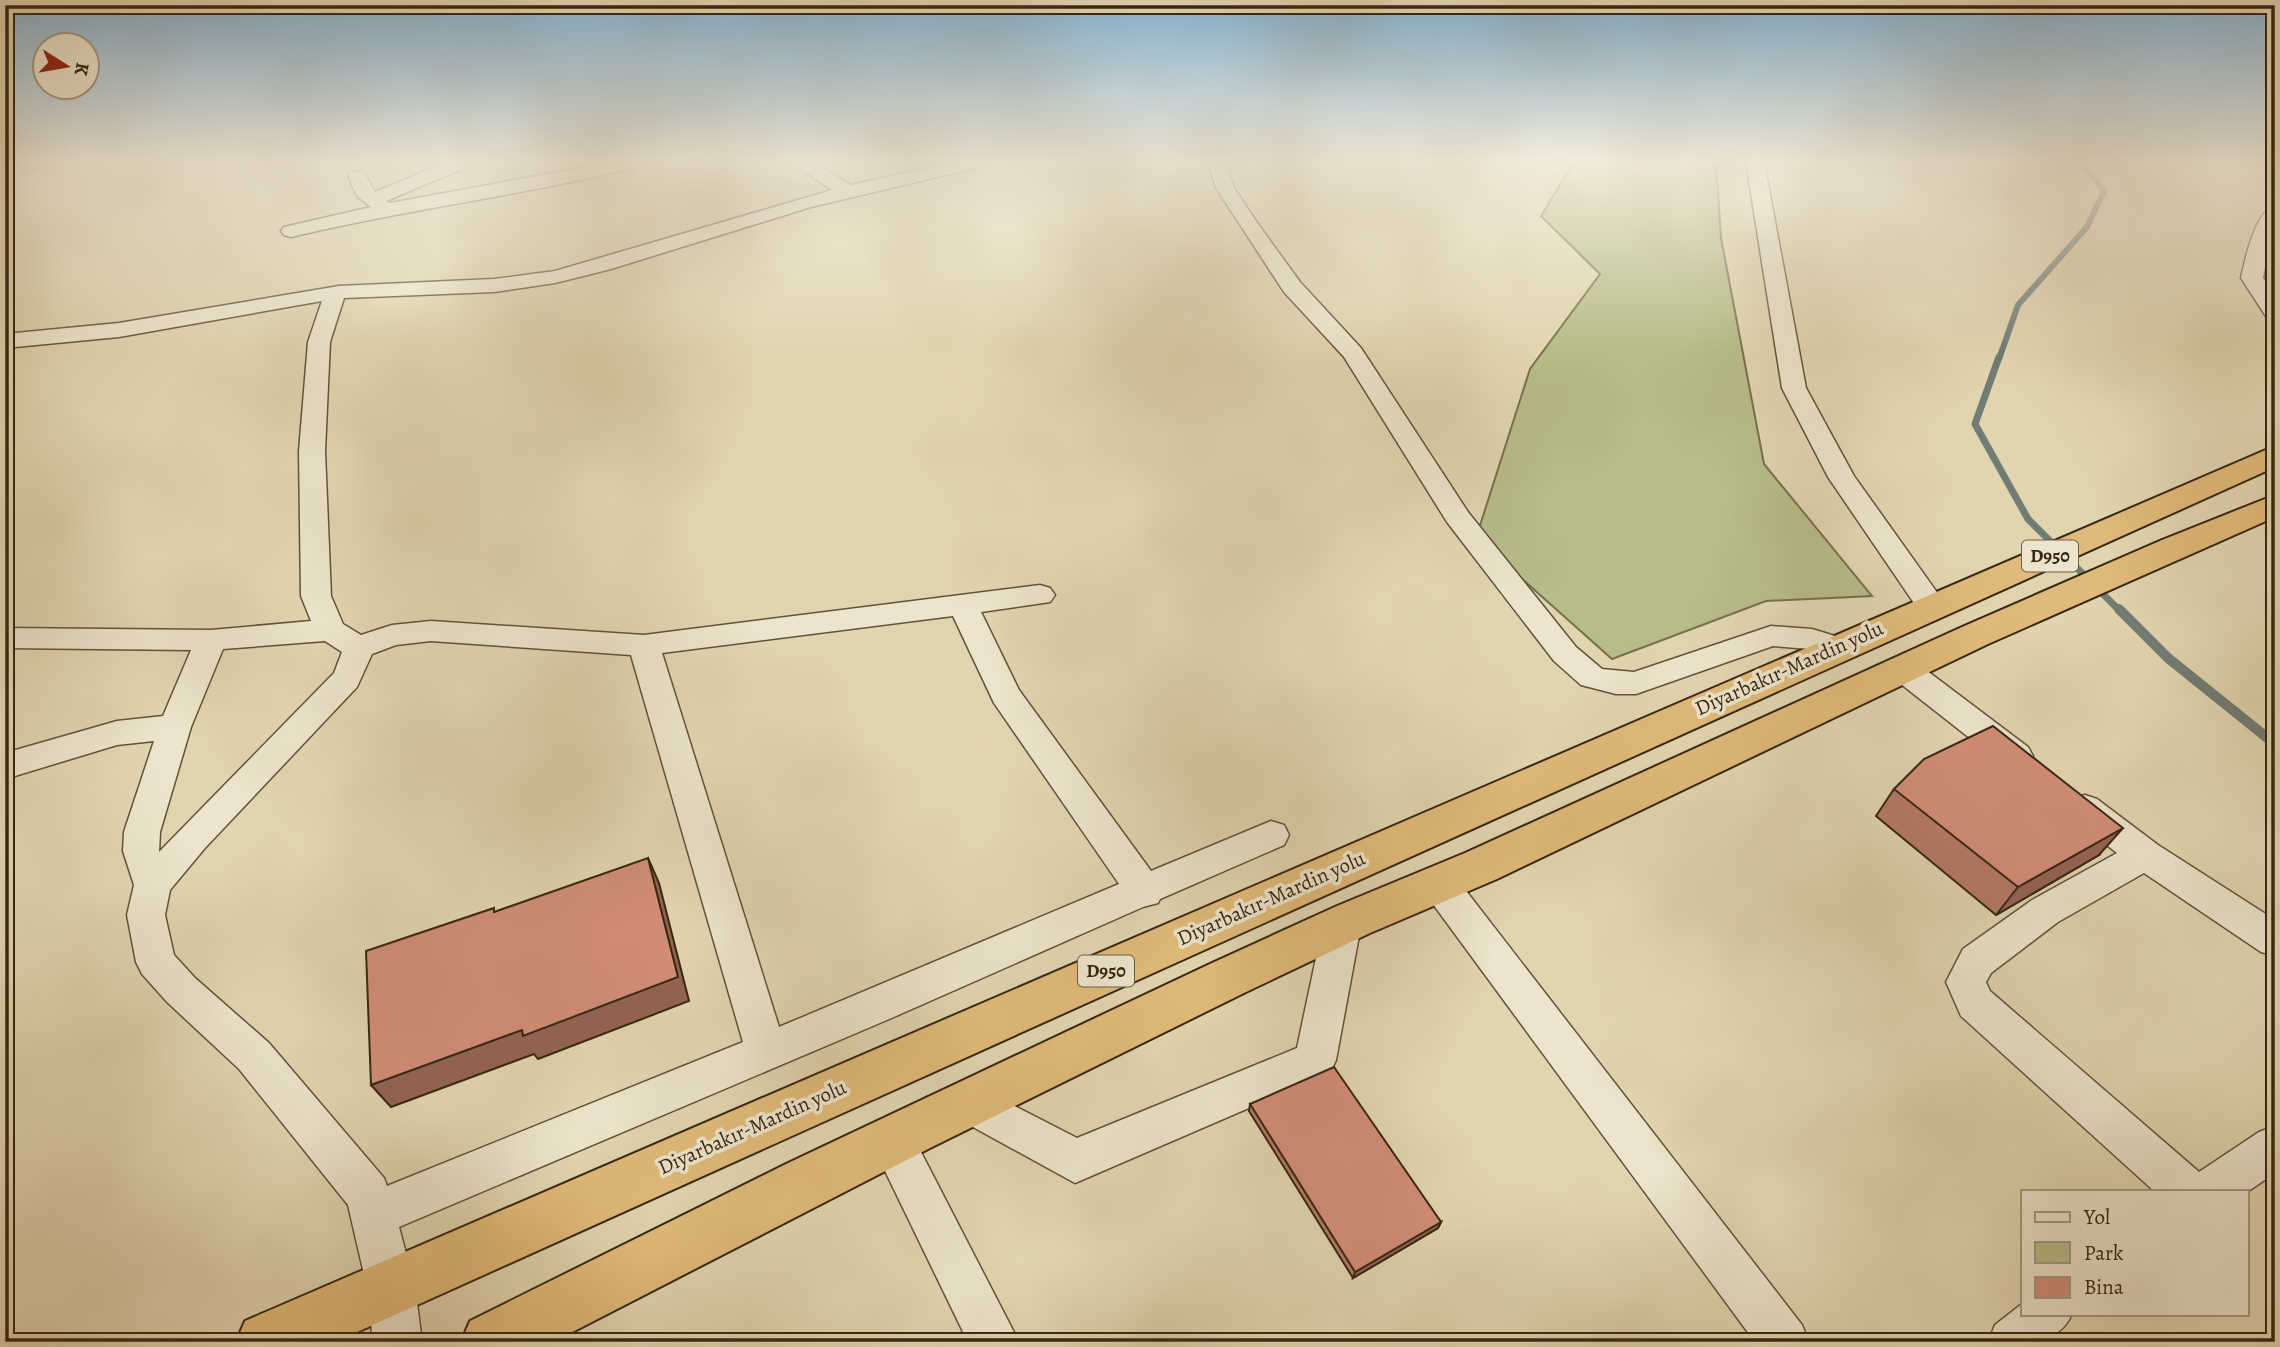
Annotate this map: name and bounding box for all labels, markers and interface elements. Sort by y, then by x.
north arrow [32,32,102,102]
text: K [68,60,96,78]
road number: D950 [2022,540,2078,572]
street label: Diyarbakır-Mardin yolu [1690,614,1888,722]
street label: Diyarbakır-Mardin yolu [1172,844,1370,952]
road number: D950 [1078,956,1134,987]
street label: Diyarbakır-Mardin yolu [653,1073,851,1181]
legend [2021,1190,2248,1316]
text: Yol [2083,1203,2110,1231]
text: Park [2084,1239,2124,1267]
text: Bina [2084,1273,2124,1301]

